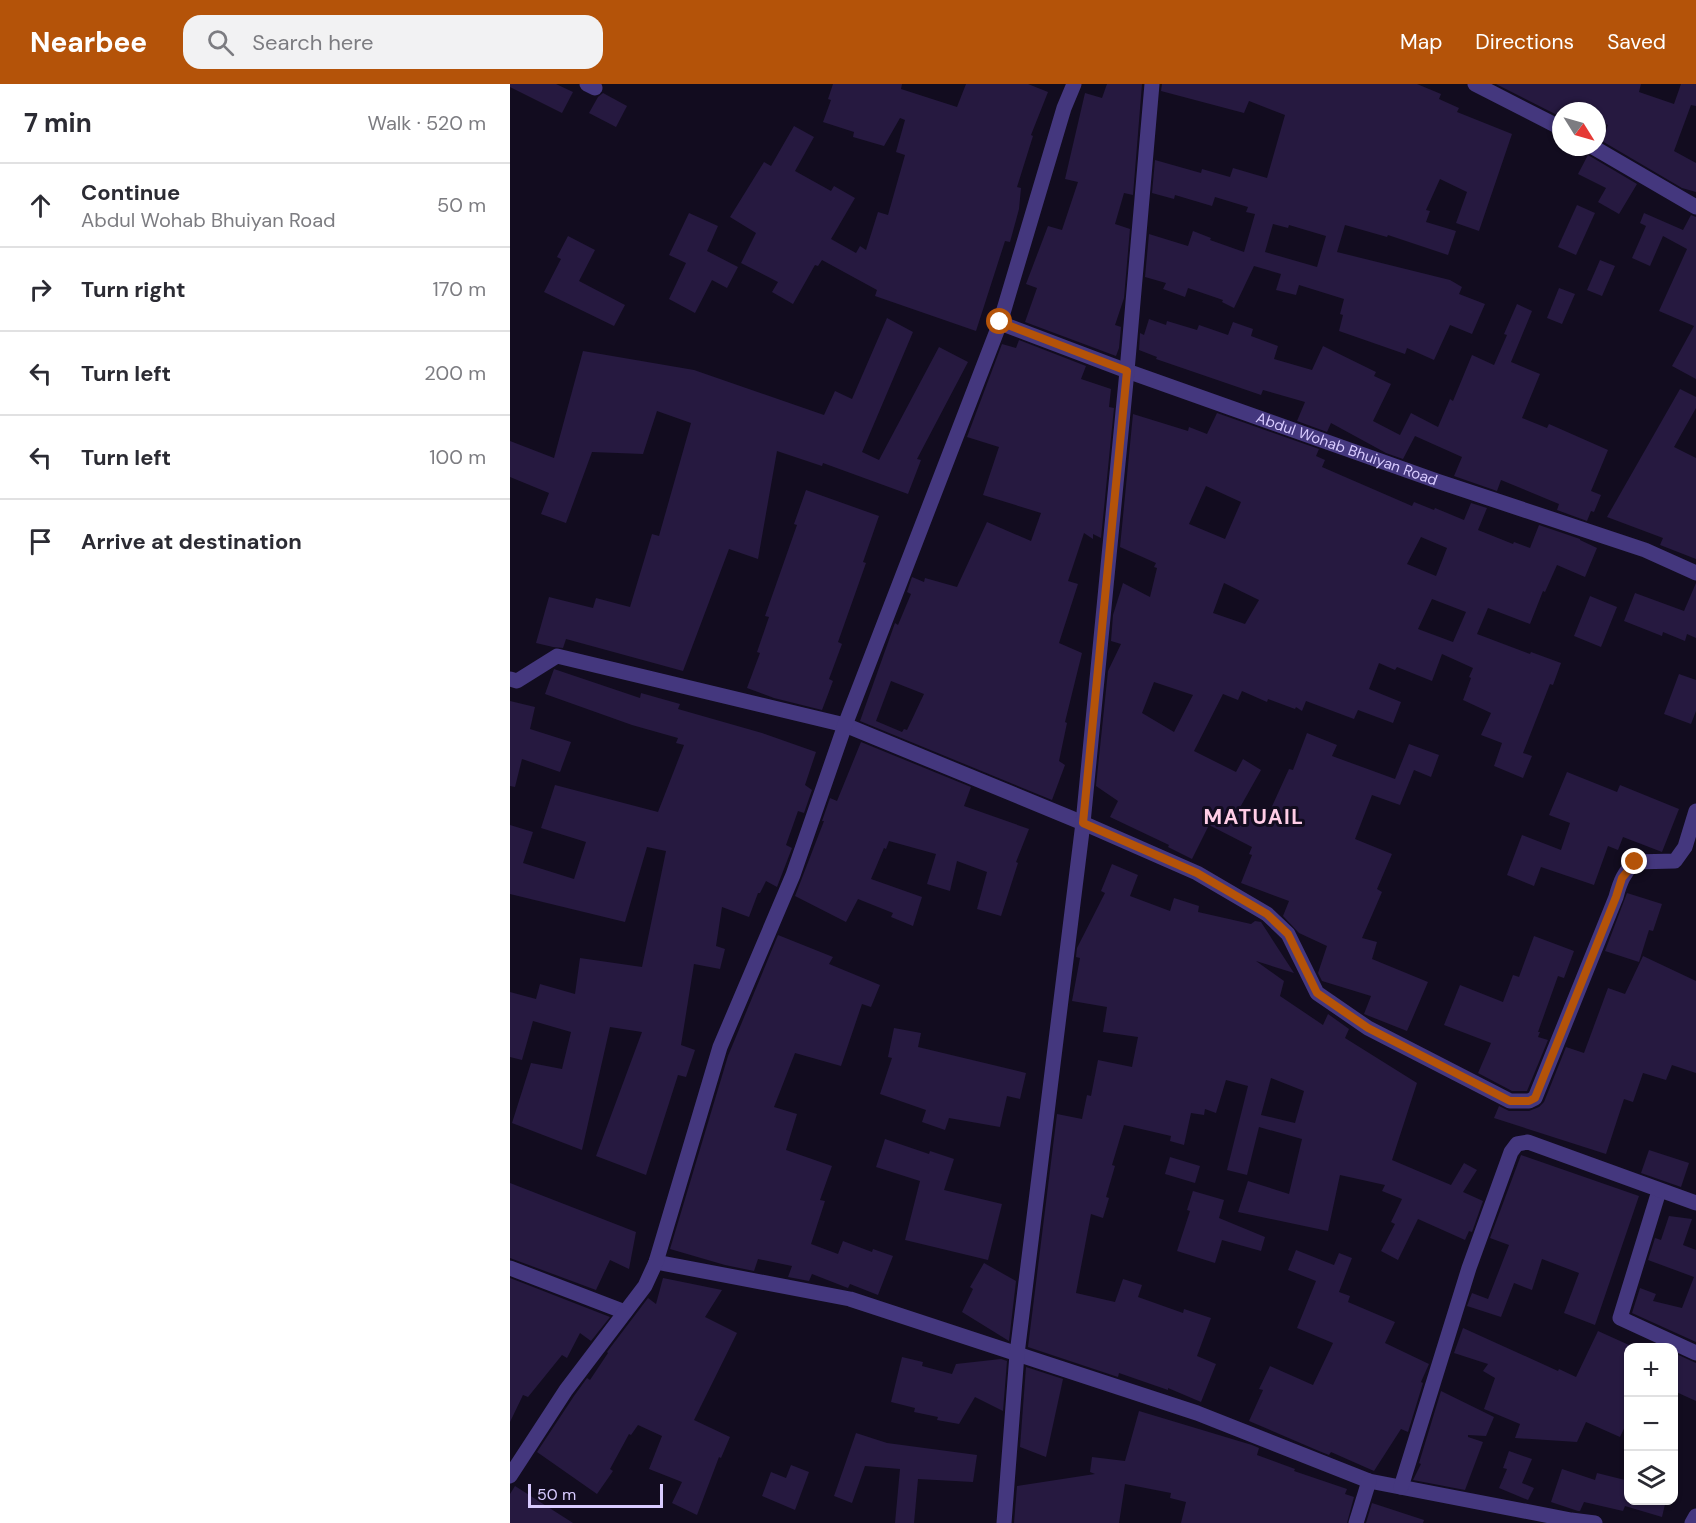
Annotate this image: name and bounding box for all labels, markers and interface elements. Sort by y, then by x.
search box [183,15,603,69]
text: Nearbee [30,24,147,61]
icon: search [204,26,237,59]
text: Search here [252,28,374,57]
text: Map [1400,28,1442,56]
text: Directions [1475,28,1574,56]
text: Saved [1607,28,1666,56]
north arrow [1552,102,1606,156]
text: 7 min [24,106,92,140]
text: Walk · 520 m [368,110,486,136]
text: Continue [81,178,180,207]
icon: ahead [24,189,57,222]
text: 50 m [437,192,486,218]
text: Abdul Wohab Bhuiyan Road [81,207,336,233]
icon: right [24,273,57,306]
text: Turn right [81,275,186,304]
text: 170 m [433,276,486,302]
route start [986,308,1012,334]
icon: left [24,357,57,390]
text: Turn left [81,359,171,388]
text: 200 m [424,360,486,386]
street label: Abdul Wohab Bhuiyan Road [1253,408,1440,490]
icon: left [24,441,57,474]
text: Turn left [81,443,171,472]
text: 100 m [429,444,486,470]
icon: arrive [24,525,57,558]
text: Arrive at destination [81,527,302,556]
district label: MATUAIL [1203,803,1305,831]
route end [1621,848,1647,874]
map controls [1624,1343,1678,1505]
button: + [1624,1343,1678,1397]
button: − [1624,1397,1678,1451]
button: layers [1624,1451,1678,1505]
scale bar [528,1481,663,1508]
text: 50 m [537,1484,576,1505]

